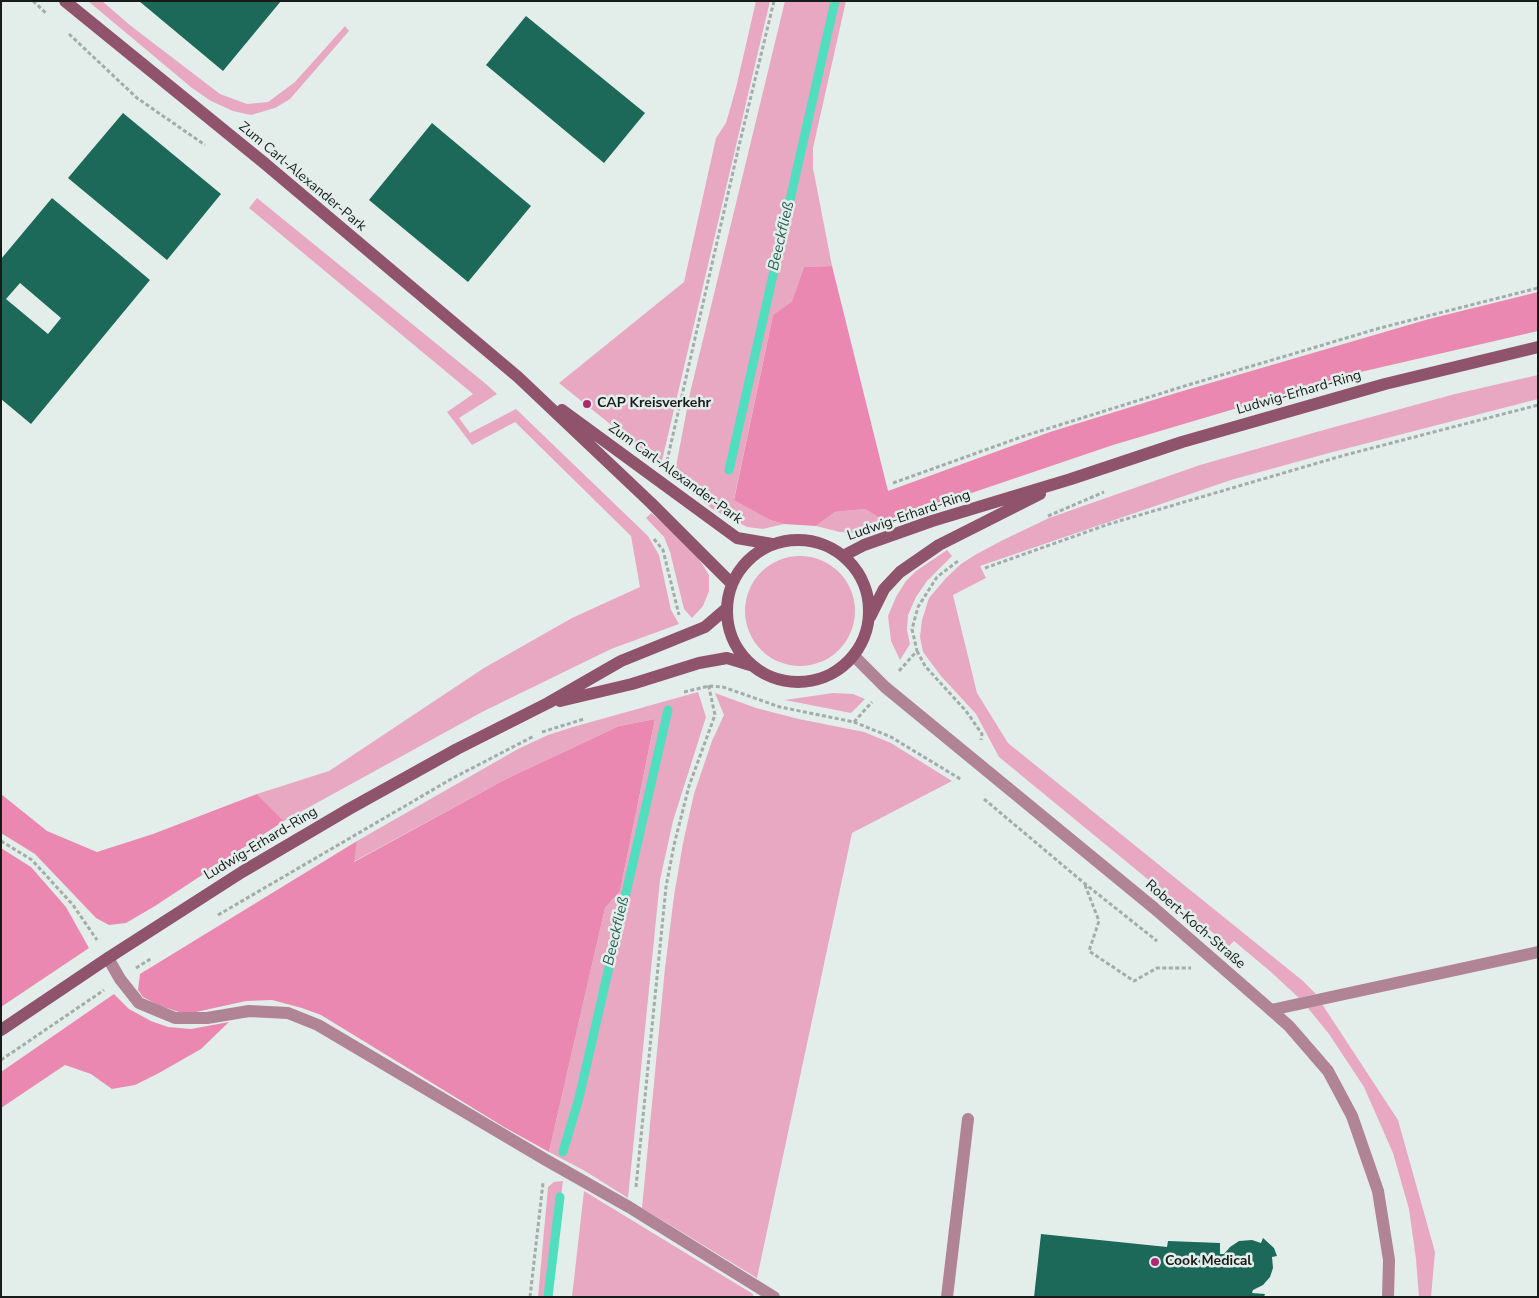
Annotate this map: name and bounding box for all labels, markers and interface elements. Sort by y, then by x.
street label: Zum Carl-Alexander-Park [235,119,369,235]
water label: Beeckfließ [765,200,799,272]
street label: Ludwig-Erhard-Ring [1235,367,1363,419]
place label: CAP Kreisverkehr [597,396,711,412]
marker: CAP Kreisverkehr [581,398,593,410]
street label: Zum Carl-Alexander-Park [605,420,745,528]
street label: Ludwig-Erhard-Ring [845,487,973,545]
street label: Ludwig-Erhard-Ring [201,804,321,884]
street label: Robert-Koch-Straße [1142,877,1248,973]
water label: Beeckfließ [600,895,634,967]
place label: Cook Medical [1165,1254,1252,1270]
marker: Cook Medical [1149,1256,1161,1268]

